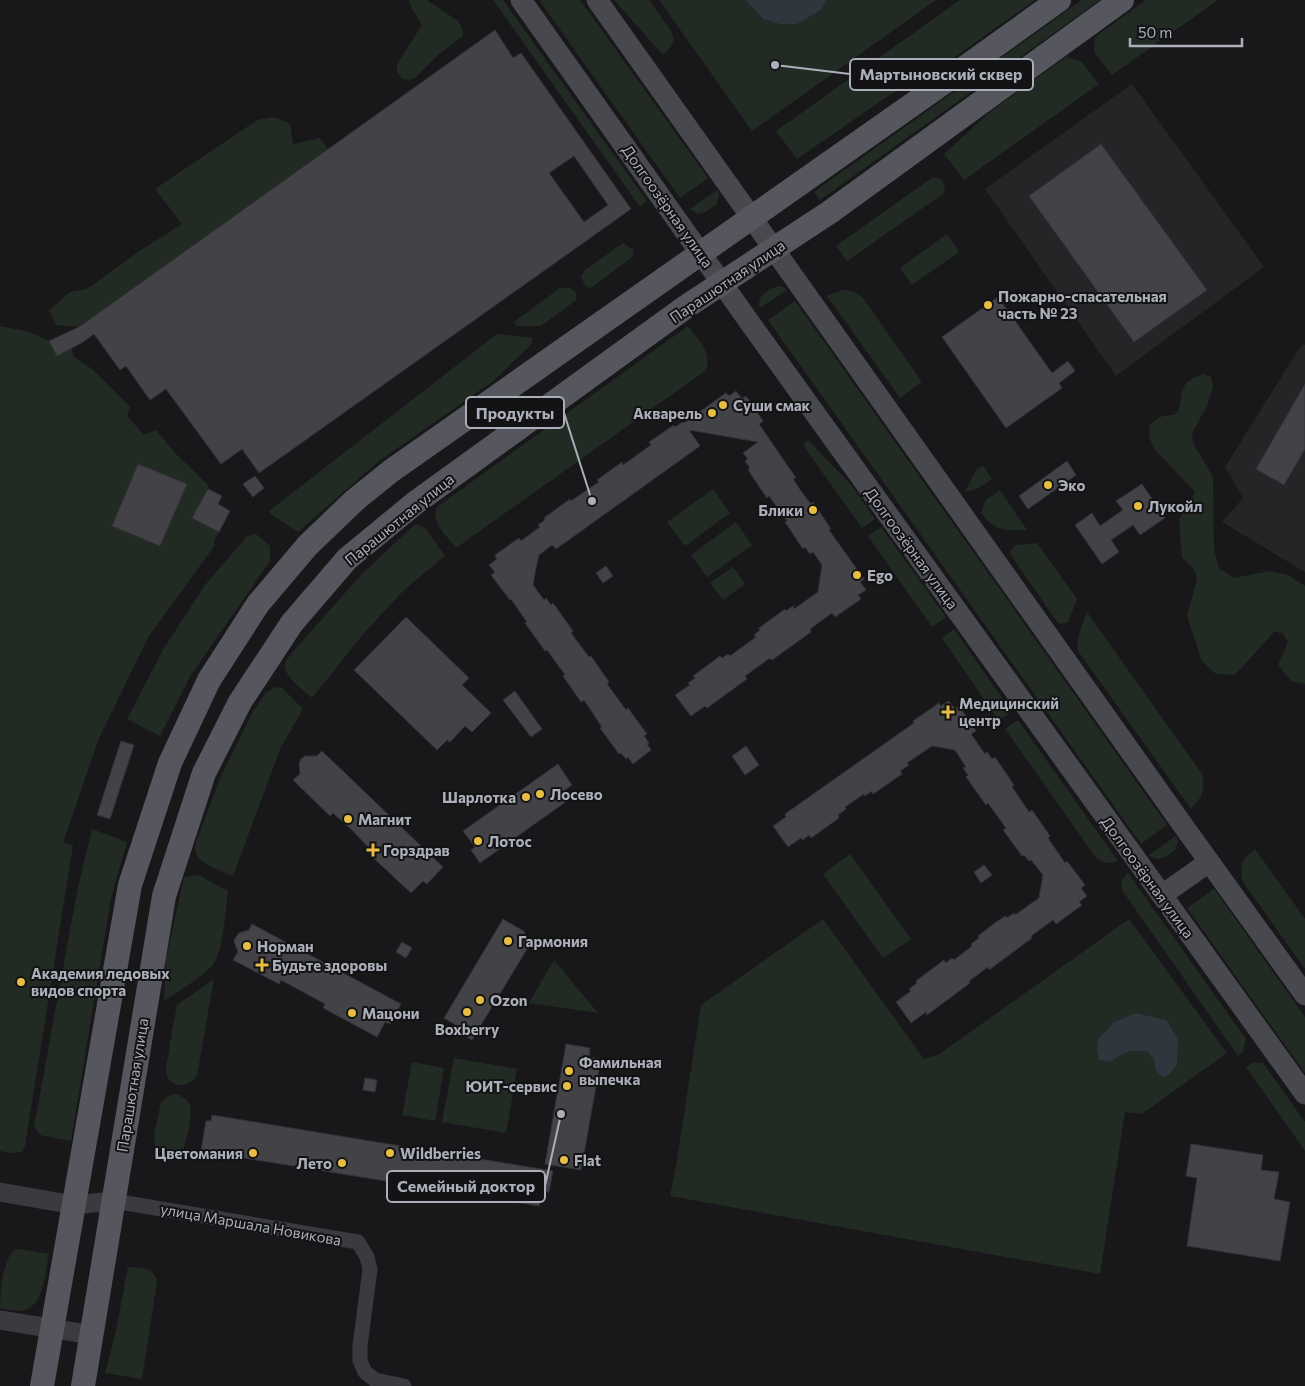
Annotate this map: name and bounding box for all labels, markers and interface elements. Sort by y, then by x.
scale bar [1130,15,1242,47]
text: 50 m [1138,23,1172,41]
callout: Мартыновский сквер [850,59,1033,90]
text: Мартыновский сквер [860,64,1022,83]
street label: Долгоозёрная улица [619,141,717,271]
street label: Парашютная улица [666,236,788,326]
place label: Пожарно-спасательная часть № 23 [998,287,1167,322]
marker: Пожарно-спасательная часть № 23 [982,299,994,311]
place label: Суши смак [733,396,811,414]
callout: Продукты [466,397,564,428]
marker: Суши смак [717,399,729,411]
text: Продукты [476,403,554,422]
place label: Акварель [633,404,702,422]
marker: Акварель [706,407,718,419]
street label: Парашютная улица [341,469,457,569]
place label: Эко [1058,476,1085,494]
marker: Эко [1042,479,1054,491]
street label: Долгоозёрная улица [862,484,962,612]
place label: Лукойл [1148,497,1202,515]
marker: Лукойл [1132,500,1144,512]
place label: Блики [758,501,803,519]
marker: Блики [807,504,819,516]
place label: Ego [867,566,893,584]
marker: Ego [851,569,863,581]
place label: Медицинский центр [959,694,1059,729]
marker: Медицинский центр [941,705,955,719]
place label: Лосево [550,785,603,803]
place label: Шарлотка [442,788,516,806]
marker: Лосево [534,788,546,800]
marker: Шарлотка [520,791,532,803]
place label: Магнит [358,810,411,828]
marker: Магнит [342,813,354,825]
street label: Долгоозёрная улица [1098,813,1198,941]
place label: Лотос [488,832,532,850]
marker: Лотос [472,835,484,847]
place label: Горздрав [383,841,450,859]
marker: Горздрав [367,844,379,856]
place label: Гармония [518,932,588,950]
marker: Гармония [502,935,514,947]
place label: Норман [257,937,314,955]
marker: Норман [241,940,253,952]
place label: Будьте здоровы [272,956,387,974]
marker: Будьте здоровы [256,959,268,971]
place label: Академия ледовых видов спорта [31,964,170,999]
marker: Академия ледовых видов спорта [15,976,27,988]
place label: Ozon [490,991,528,1009]
marker: Ozon [474,994,486,1006]
place label: Мацони [362,1004,420,1022]
marker: Boxberry [461,1006,473,1018]
marker: Мацони [346,1007,358,1019]
street label: Парашютная улица [113,1017,151,1153]
place label: Boxberry [435,1020,500,1038]
place label: Фамильная выпечка [579,1053,662,1088]
marker: Фамильная выпечка [563,1065,575,1077]
place label: ЮИТ-сервис [465,1077,557,1095]
marker: ЮИТ-сервис [561,1080,573,1092]
place label: Цветомания [155,1144,243,1162]
place label: Wildberries [400,1144,481,1162]
marker: Цветомания [247,1147,259,1159]
marker: Wildberries [384,1147,396,1159]
place label: Flat [574,1151,601,1169]
place label: Лето [297,1154,332,1172]
marker: Flat [558,1154,570,1166]
marker: Лето [336,1157,348,1169]
callout: Семейный доктор [387,1171,545,1202]
text: Семейный доктор [397,1176,535,1195]
street label: улица Маршала Новикова [159,1199,343,1249]

